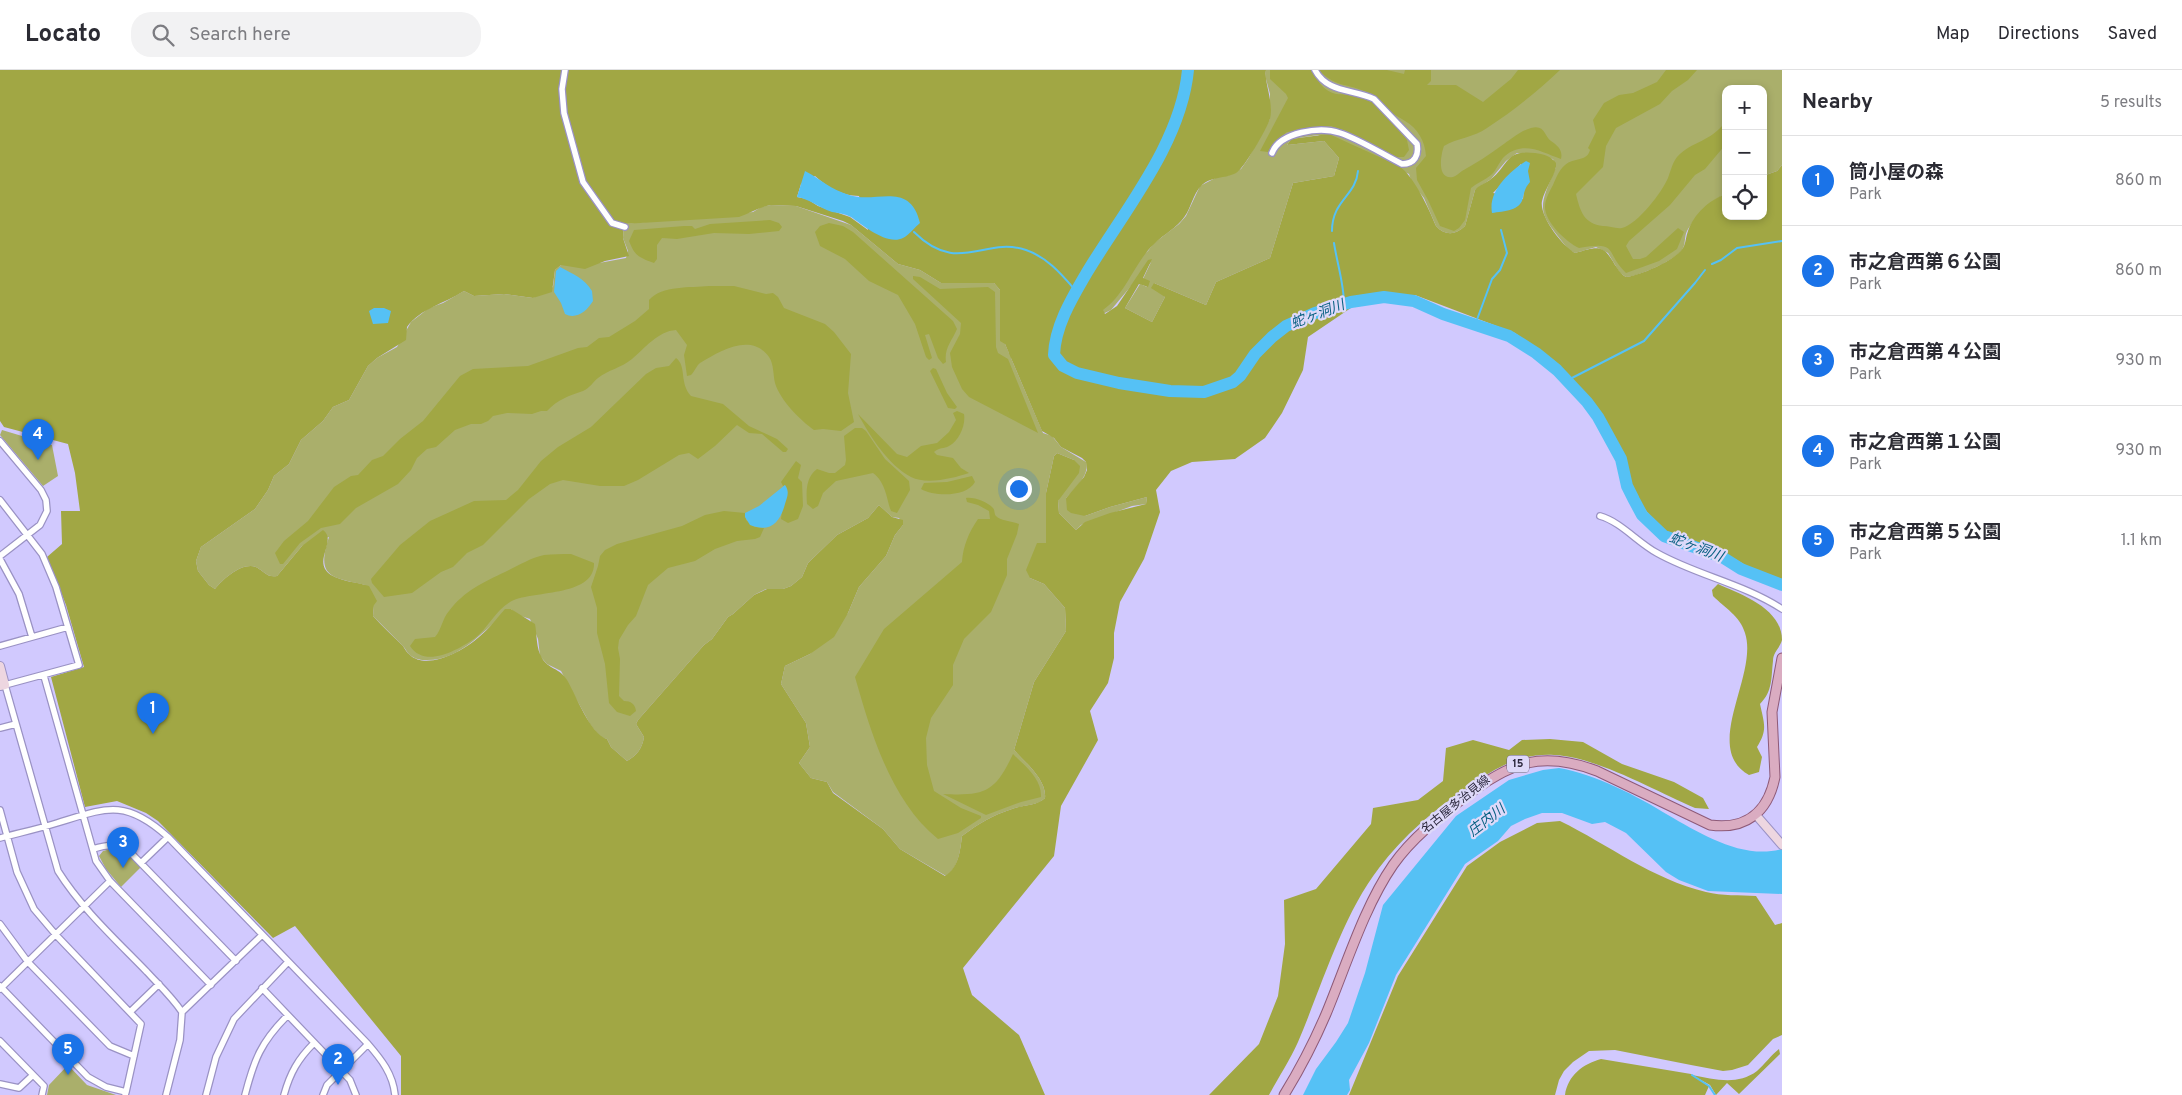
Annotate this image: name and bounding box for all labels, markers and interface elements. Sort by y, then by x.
search box [131,12,481,57]
text: Locato [25,20,101,50]
icon: search [149,21,177,49]
text: Search here [189,23,291,47]
text: Map [1936,23,1970,46]
text: Directions [1998,23,2080,46]
text: Saved [2108,23,2157,46]
map controls [1722,85,1767,220]
button: + [1722,85,1767,130]
text: Nearby [1802,89,1873,116]
text: 5 results [2100,93,2162,113]
button: − [1722,130,1767,175]
text: 筒小屋の森 [1849,161,1944,185]
text: 1 [1815,171,1821,191]
text: 860 m [2115,171,2162,191]
button: locate [1722,175,1767,220]
text: Park [1849,185,1882,205]
text: 市之倉西第６公園 [1849,251,2001,275]
text: 2 [1813,261,1823,281]
text: 860 m [2115,261,2162,281]
text: Park [1849,275,1882,295]
water label: 蛇ヶ洞川 [1289,296,1349,333]
text: 市之倉西第４公園 [1849,341,2001,365]
text: 3 [1813,351,1823,371]
text: 930 m [2115,351,2162,371]
text: Park [1849,365,1882,385]
pin: 4 [22,419,54,460]
text: 市之倉西第１公園 [1849,431,2001,455]
text: 4 [1813,441,1823,461]
text: 930 m [2115,441,2162,461]
text: Park [1849,455,1882,475]
your location [1006,476,1032,502]
text: 市之倉西第５公園 [1849,521,2001,545]
water label: 蛇ヶ洞川 [1667,530,1727,567]
text: 5 [1813,531,1823,551]
text: 1.1 km [2121,531,2162,551]
text: Park [1849,545,1882,565]
pin: 1 [137,693,169,734]
road number: 15 [1507,756,1529,772]
street label: 名古屋多治見線 [1418,772,1494,838]
water label: 庄内川 [1465,800,1510,841]
pin: 3 [107,827,139,868]
pin: 5 [52,1034,84,1075]
pin: 2 [322,1044,354,1085]

